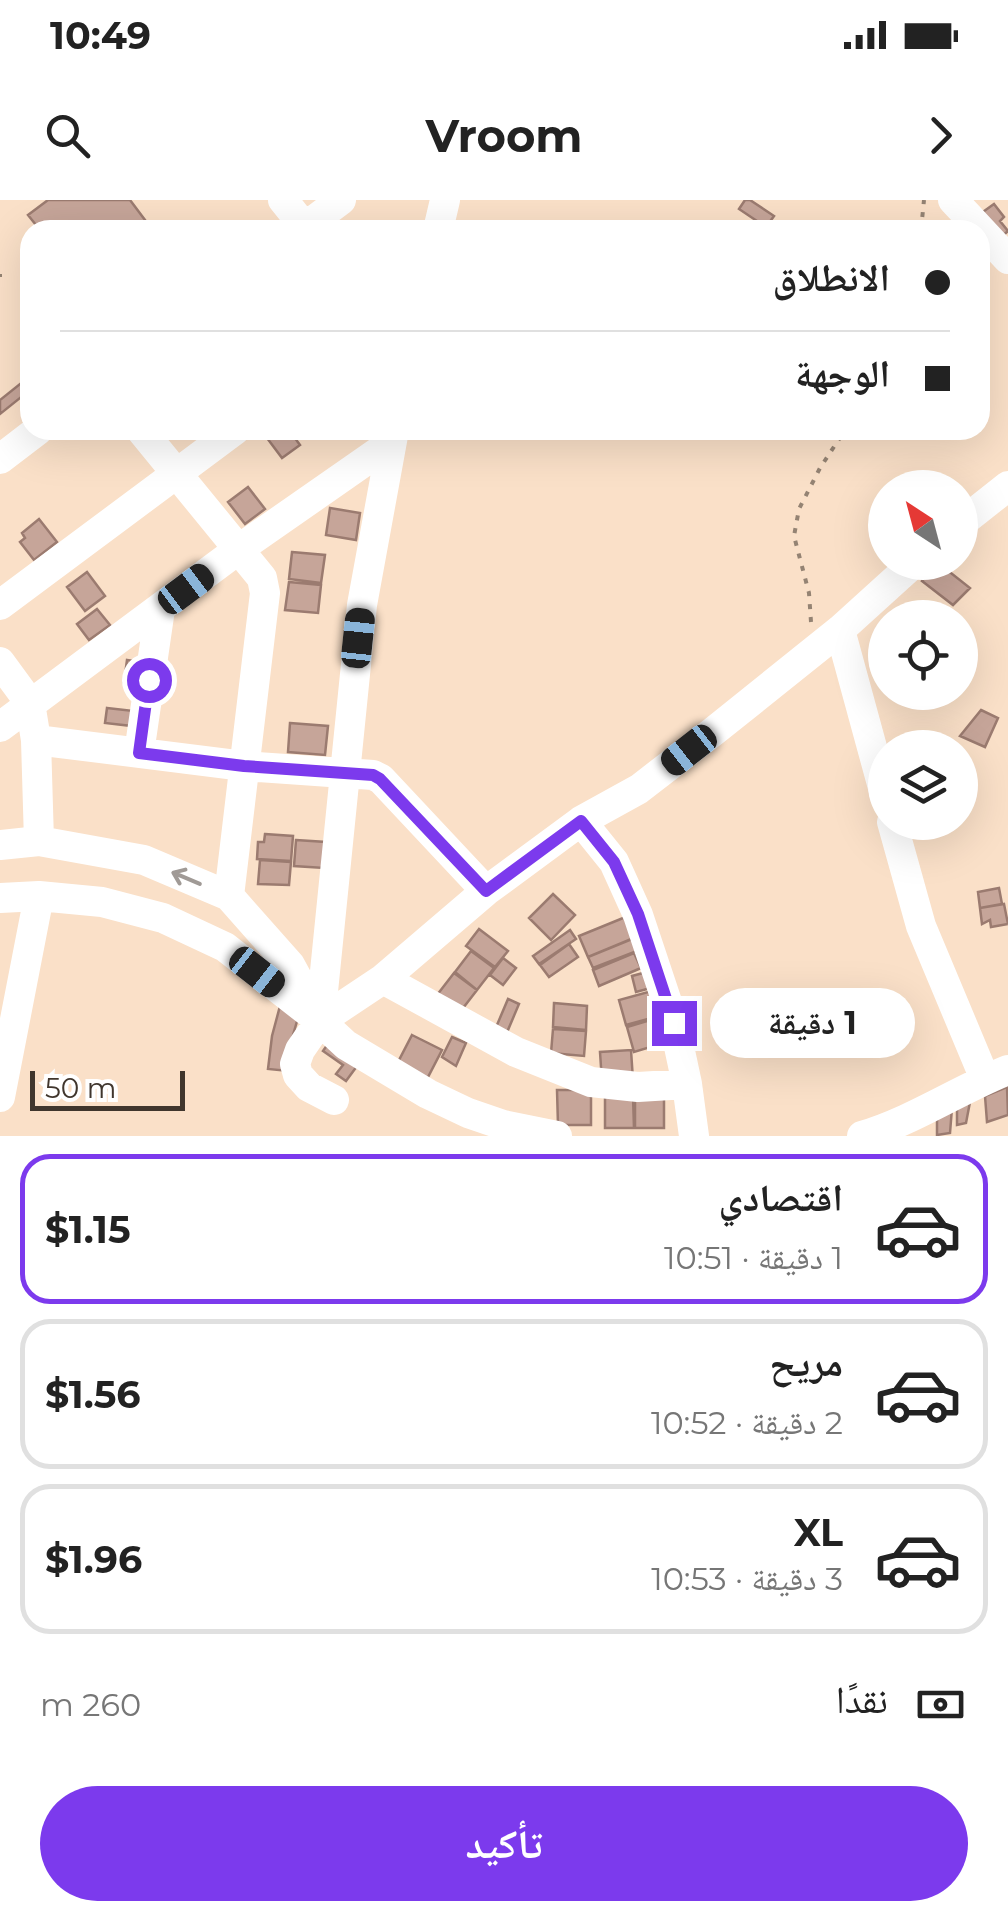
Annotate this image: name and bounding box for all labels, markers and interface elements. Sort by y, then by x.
text: 10:49 [50,12,151,59]
icon: search [40,108,95,163]
text: Vroom [425,108,583,163]
icon: forward [913,108,968,163]
text: الانطلاق [772,254,890,301]
text: الوجهة [795,350,890,397]
north arrow [868,470,978,580]
map controls [868,470,978,840]
car [153,559,219,619]
button: locate [868,600,978,710]
car [340,607,376,669]
route start [127,658,172,703]
car [656,720,722,780]
button: layers [868,730,978,840]
one-way arrow [171,867,202,885]
car [224,942,290,1002]
callout: 1 دقيقة [709,988,914,1058]
route end [652,1001,697,1046]
text: 1 دقيقة [768,1003,857,1042]
scale bar [30,1066,185,1110]
text: 50 m [45,1071,116,1105]
text: اقتصادي [719,1174,843,1221]
icon: car [873,1184,963,1274]
text: $1.15 [45,1206,131,1253]
text: 1 دقيقة · 10:51 [664,1238,843,1277]
text: مريح [769,1339,843,1386]
icon: car [873,1349,963,1439]
text: $1.56 [45,1371,141,1418]
text: 2 دقيقة · 10:52 [651,1403,843,1442]
text: XL [794,1509,843,1556]
icon: car [873,1514,963,1604]
text: $1.96 [45,1536,142,1583]
text: 3 دقيقة · 10:53 [651,1559,843,1598]
text: نقدًا [836,1676,888,1723]
icon: cash [913,1677,968,1732]
text: 260 m [40,1685,141,1724]
button: تأكيد [40,1786,968,1901]

